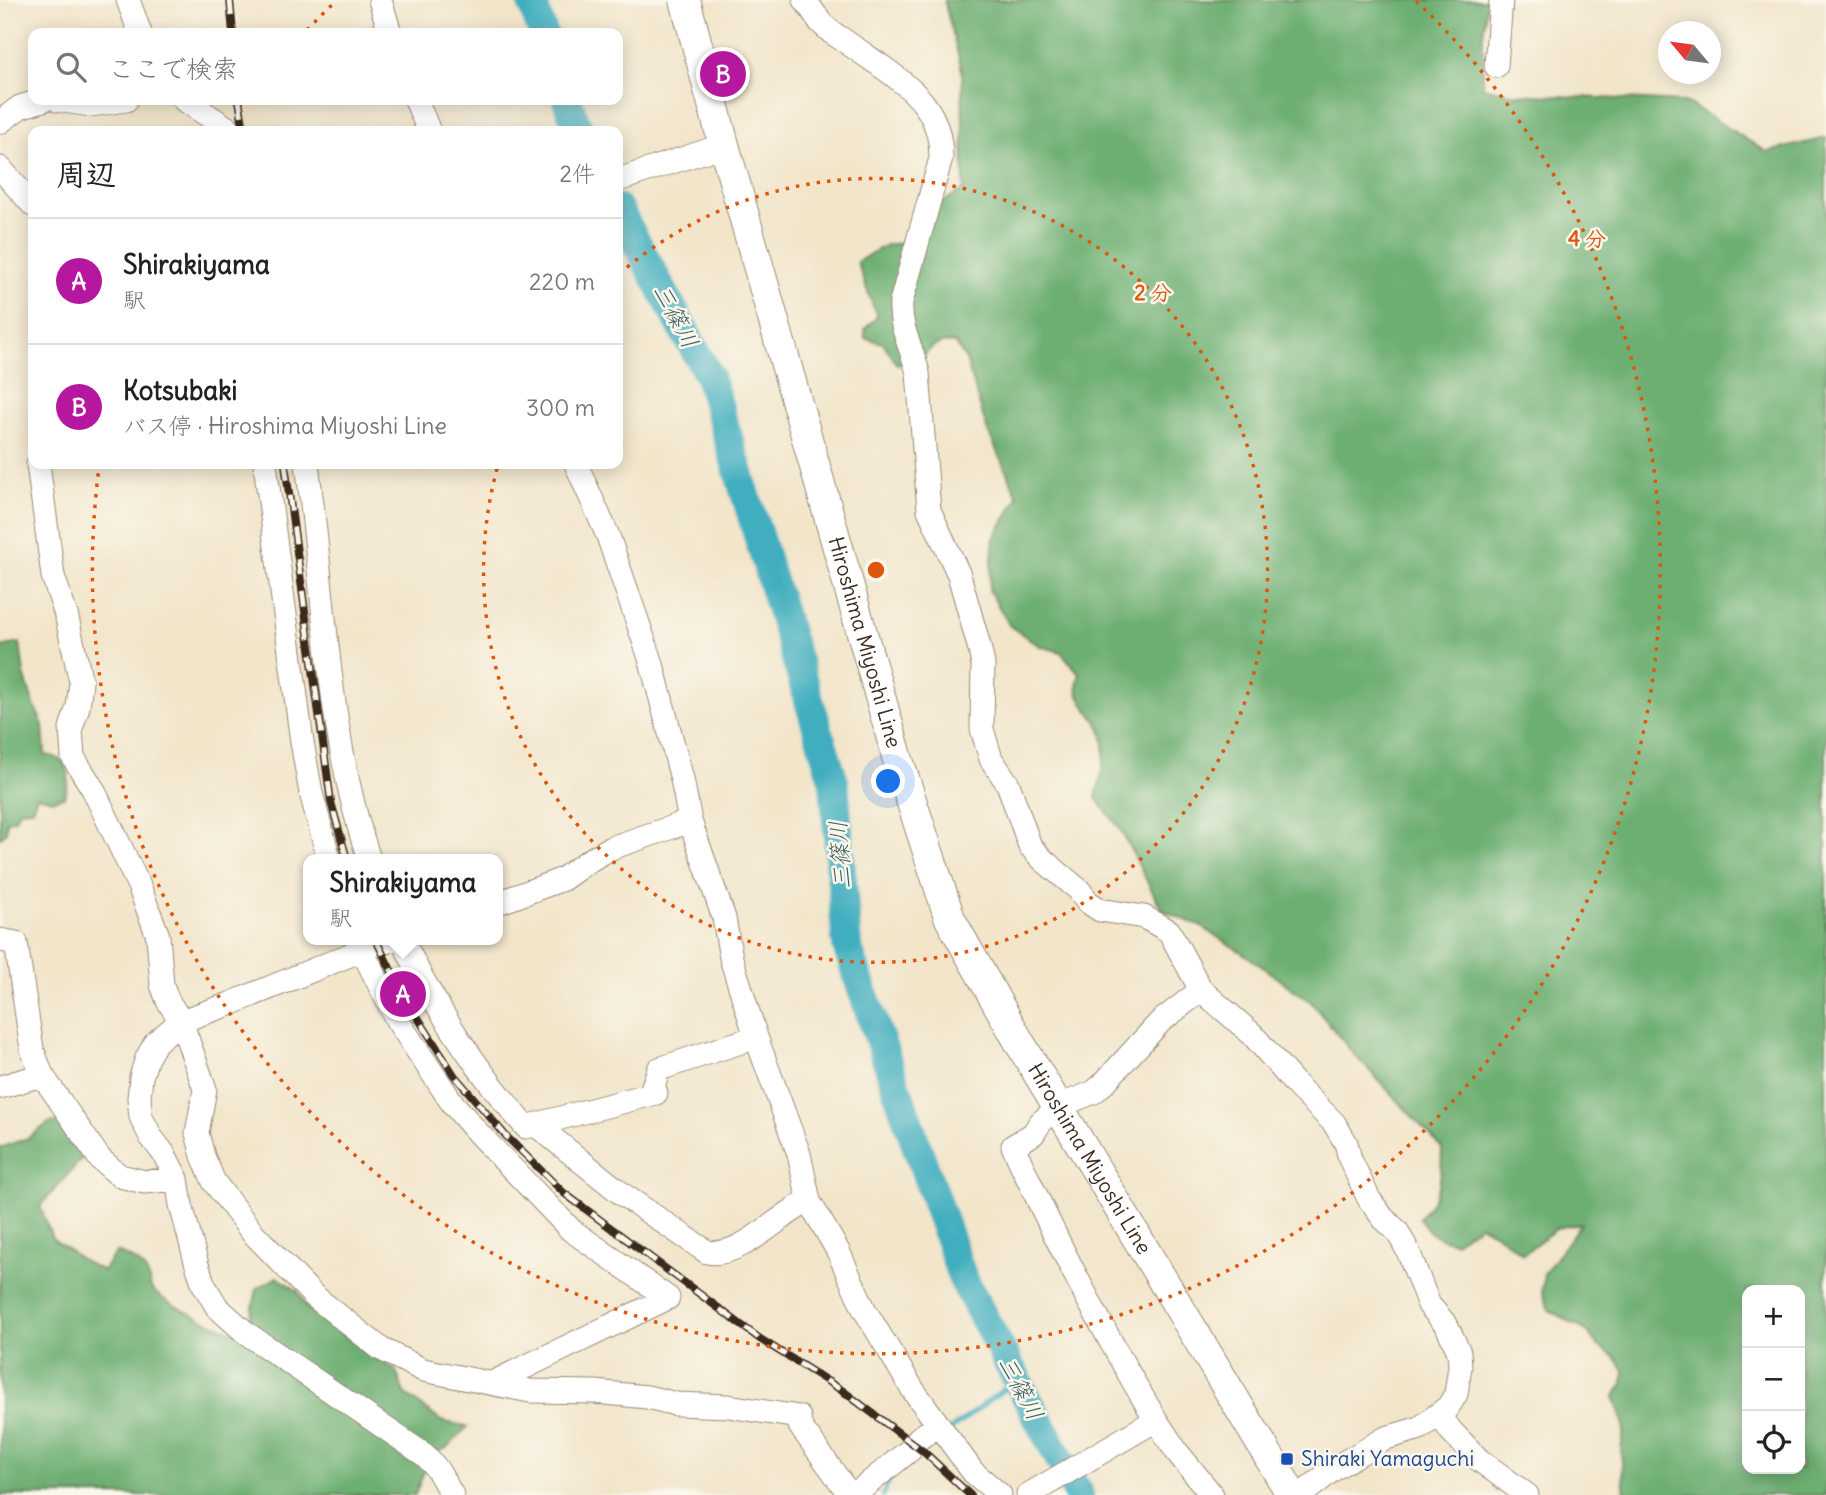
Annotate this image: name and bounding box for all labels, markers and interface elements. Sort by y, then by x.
north arrow [1658,21,1721,84]
search box [28,28,623,105]
icon: search [52,48,90,86]
pin: B [700,48,746,100]
text: ここで検索 [108,52,238,85]
text: 周辺 [56,155,116,193]
text: 2件 [559,159,595,188]
text: 4 分 [1568,225,1606,252]
text: Shirakiyama [123,248,270,281]
text: A [72,267,86,296]
text: 220 m [529,267,595,296]
water label: 三篠川 [647,278,705,353]
text: 2 分 [1134,279,1172,306]
text: 駅 [123,285,146,314]
text: Kotsubaki [123,374,237,407]
text: B [71,393,87,422]
text: 300 m [526,393,595,422]
text: バス停 · Hiroshima Miyoshi Line [123,411,447,440]
street label: Hiroshima Miyoshi Line [822,533,908,751]
centre of rings [864,558,888,582]
your location [871,764,905,798]
water label: 三篠川 [823,820,856,890]
popup [303,854,503,945]
text: Shirakiyama [330,866,476,899]
text: 駅 [330,903,353,932]
pin: A [380,968,426,1020]
street label: Hiroshima Miyoshi Line [1022,1058,1158,1259]
map controls [1742,1285,1805,1474]
button: + [1742,1285,1805,1348]
button: − [1742,1348,1805,1411]
water label: 三篠川 [992,1350,1050,1425]
button: locate [1742,1411,1805,1474]
place label: Shiraki Yamaguchi [1301,1445,1474,1472]
marker: Shiraki Yamaguchi [1279,1451,1295,1467]

